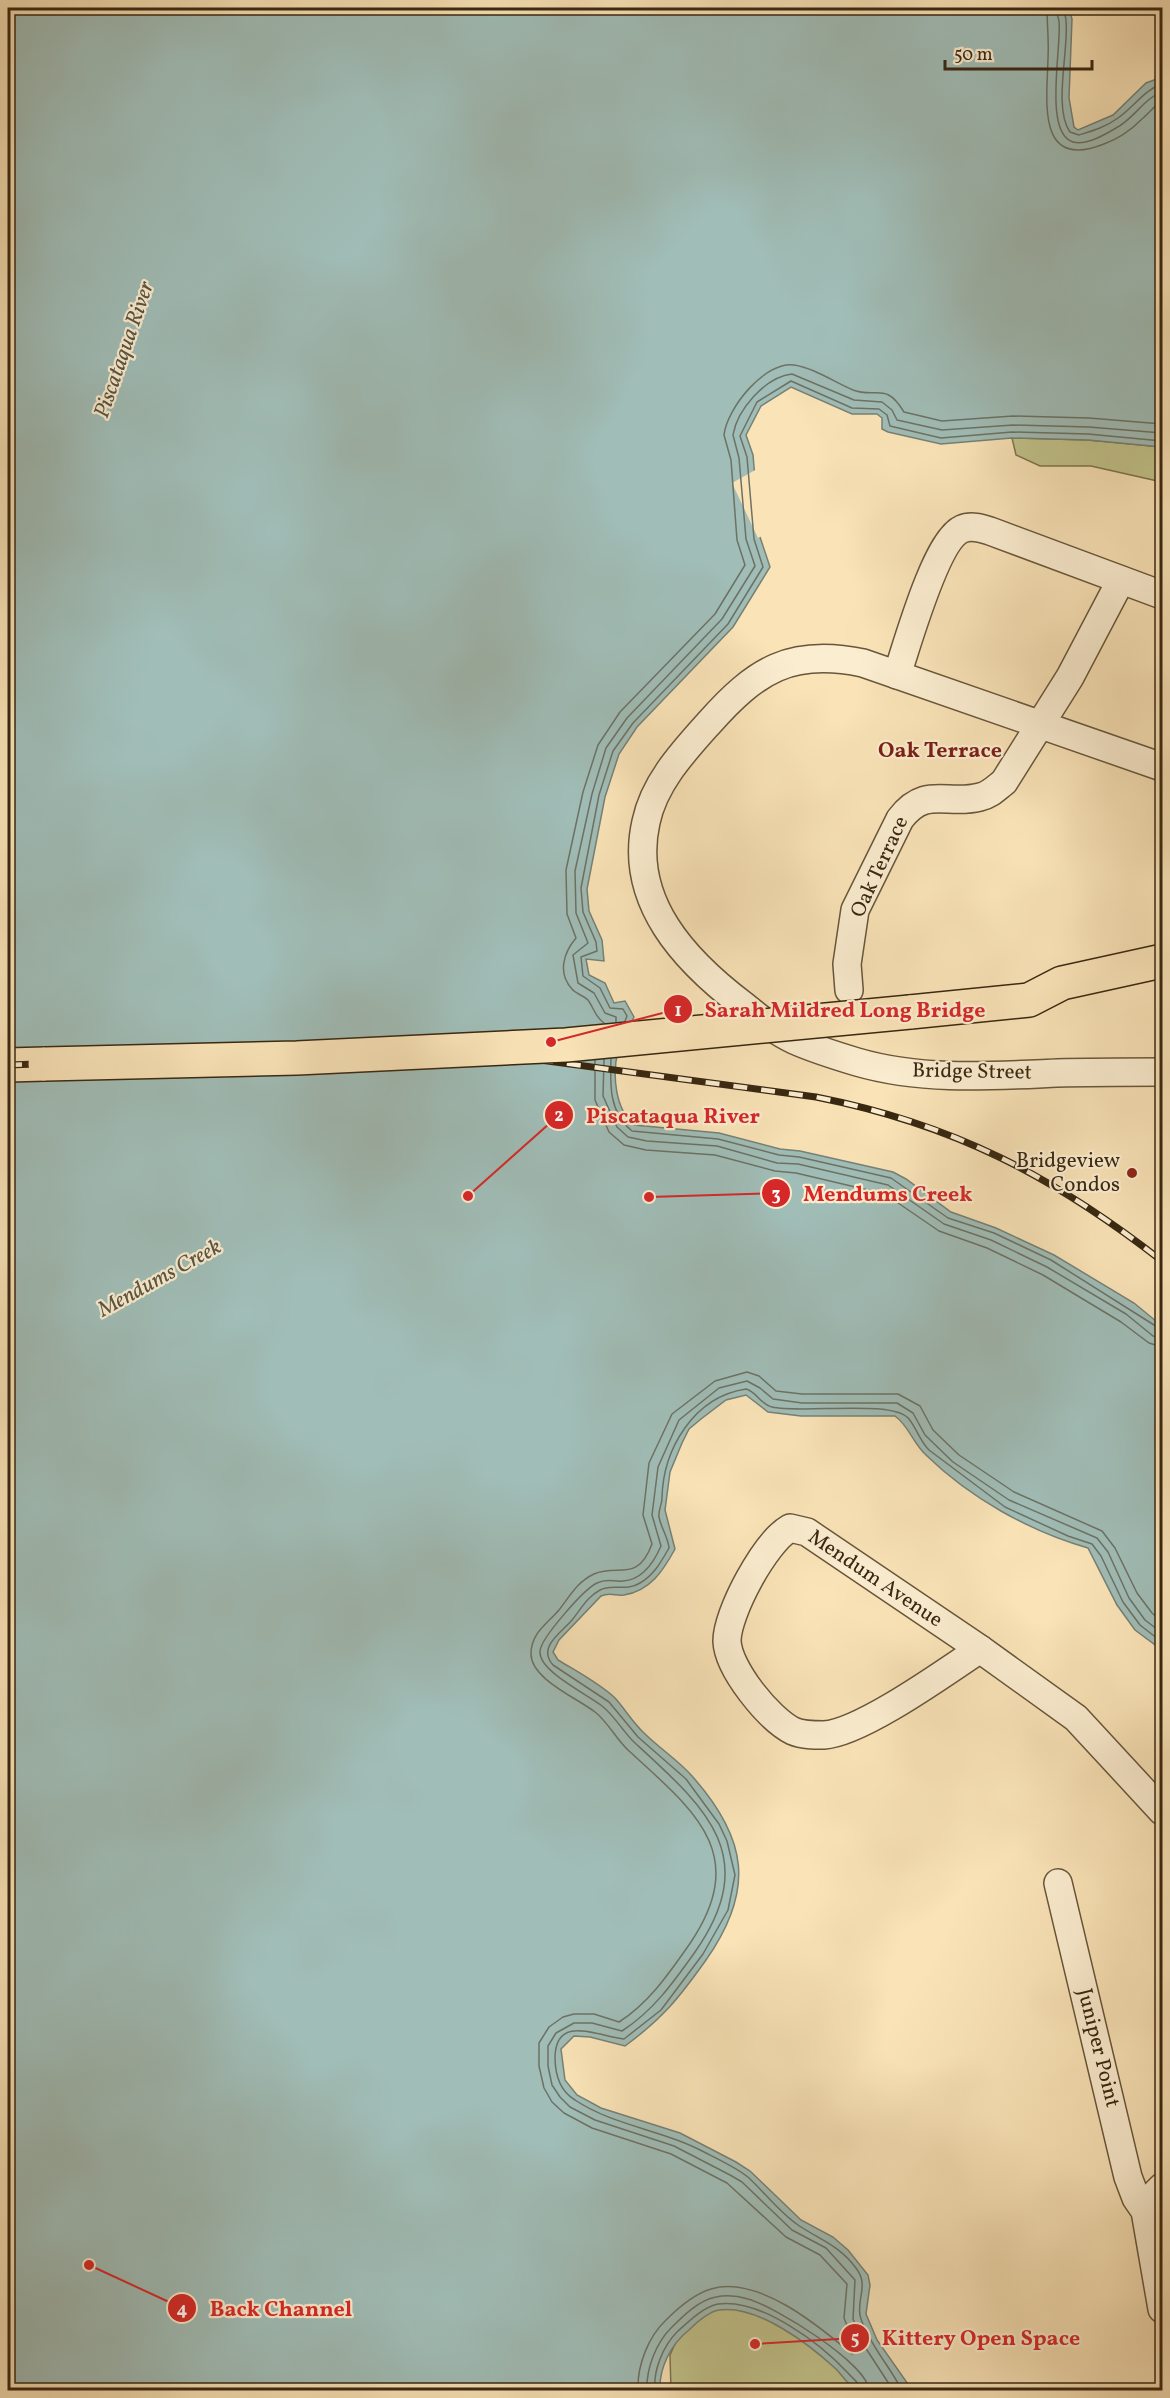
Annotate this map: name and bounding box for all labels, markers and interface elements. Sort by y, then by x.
scale bar [945,33,1092,71]
text: 50 m [954,43,993,68]
water label: Piscataqua River [87,277,163,423]
district label: Oak Terrace [878,736,1002,767]
street label: Oak Terrace [844,811,916,923]
callout: Sarah Mildred Long Bridge [663,989,998,1029]
text: Sarah Mildred Long Bridge [705,996,985,1027]
text: 1 [674,999,682,1024]
street label: Bridge Street [912,1056,1032,1088]
callout: Piscataqua River [544,1095,772,1135]
text: Piscataqua River [586,1102,761,1133]
text: 2 [554,1104,564,1129]
place label: Bridgeview Condos [1016,1147,1120,1200]
marker: Bridgeview Condos [1125,1166,1139,1180]
callout: Mendums Creek [761,1173,985,1213]
text: Mendums Creek [803,1180,973,1211]
text: 3 [771,1183,781,1208]
water label: Mendums Creek [92,1232,227,1326]
street label: Mendum Avenue [802,1523,948,1635]
street label: Juniper Point [1069,1985,1127,2111]
callout: Back Channel [167,2288,364,2328]
text: Back Channel [210,2295,352,2326]
text: 4 [177,2298,188,2323]
callout: Kittery Open Space [840,2318,1092,2358]
text: Kittery Open Space [882,2324,1080,2355]
text: 5 [851,2327,859,2352]

